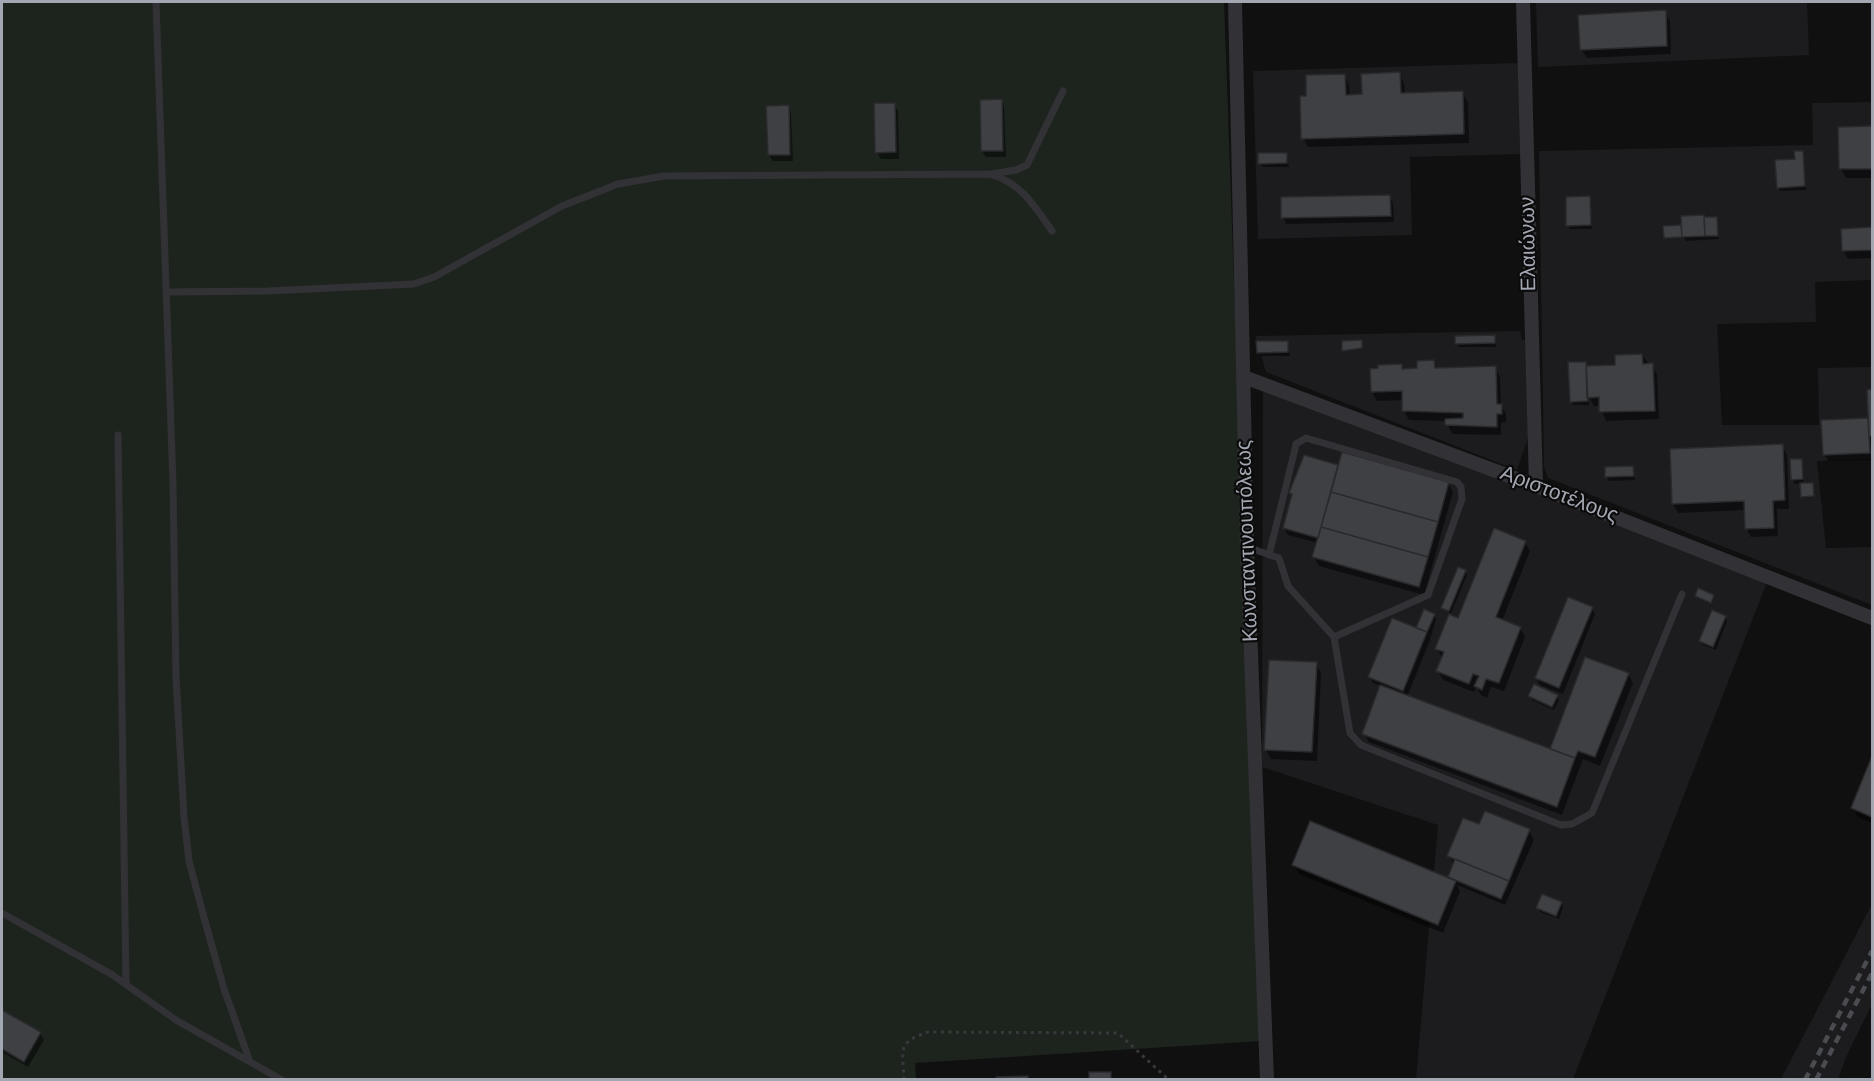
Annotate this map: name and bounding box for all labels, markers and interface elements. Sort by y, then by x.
street label: Ελαιώνων [1516,196,1542,292]
street label: Κωνσταντινουπόλεως [1232,440,1264,642]
street label: Αριστοτέλους [1497,461,1621,529]

